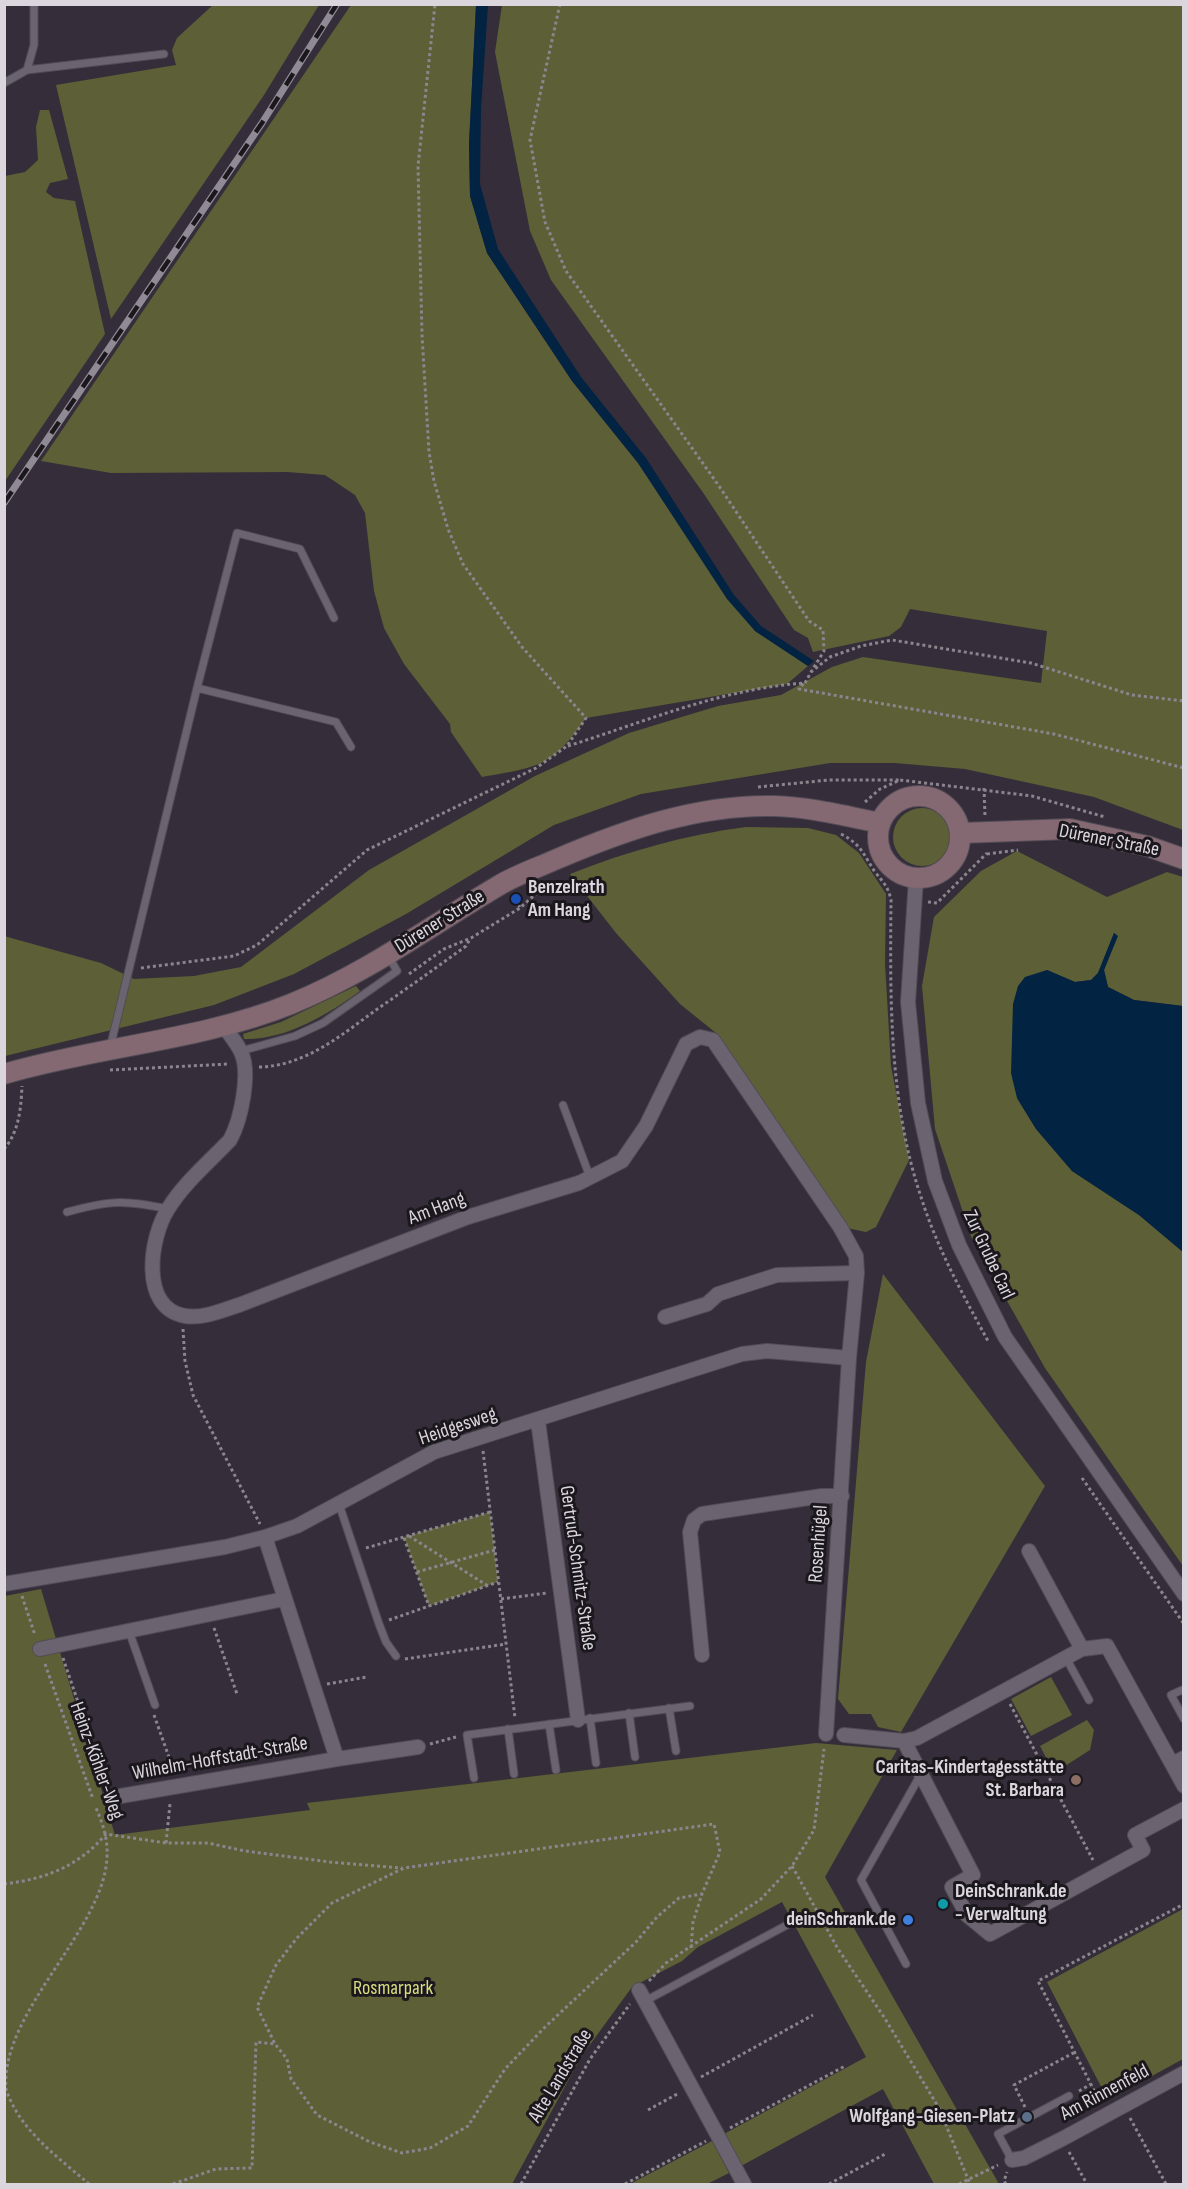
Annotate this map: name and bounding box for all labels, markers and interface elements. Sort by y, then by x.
street label: Dürener Straße [1057,820,1161,862]
place label: Benzelrath Am Hang [528,876,605,923]
street label: Dürener Straße [391,885,489,959]
marker: Benzelrath Am Hang [509,892,523,906]
street label: Am Hang [405,1187,469,1231]
street label: Zur Grube Carl [957,1207,1019,1303]
street label: Heidgesweg [416,1403,500,1451]
street label: Gertrud-Schmitz-Straße [554,1484,600,1652]
street label: Rosenhügel [804,1504,834,1584]
street label: Heinz-Köhler-Weg [64,1699,128,1823]
street label: Wilhelm-Hoffstadt-Straße [130,1732,310,1786]
place label: Caritas-Kindertagesstätte St. Barbara [876,1756,1064,1803]
marker: Caritas-Kindertagesstätte St. Barbara [1069,1773,1083,1787]
place label: DeinSchrank.de - Verwaltung [955,1880,1066,1927]
marker: DeinSchrank.de - Verwaltung [936,1897,950,1911]
place label: deinSchrank.de [786,1908,896,1932]
marker: deinSchrank.de [901,1913,915,1927]
park label: Rosmarpark [353,1977,433,2001]
street label: Alte Landstraße [524,2025,598,2127]
street label: Am Rinnenfeld [1057,2060,1153,2126]
place label: Wolfgang-Giesen-Platz [849,2105,1015,2129]
marker: Wolfgang-Giesen-Platz [1020,2110,1034,2124]

